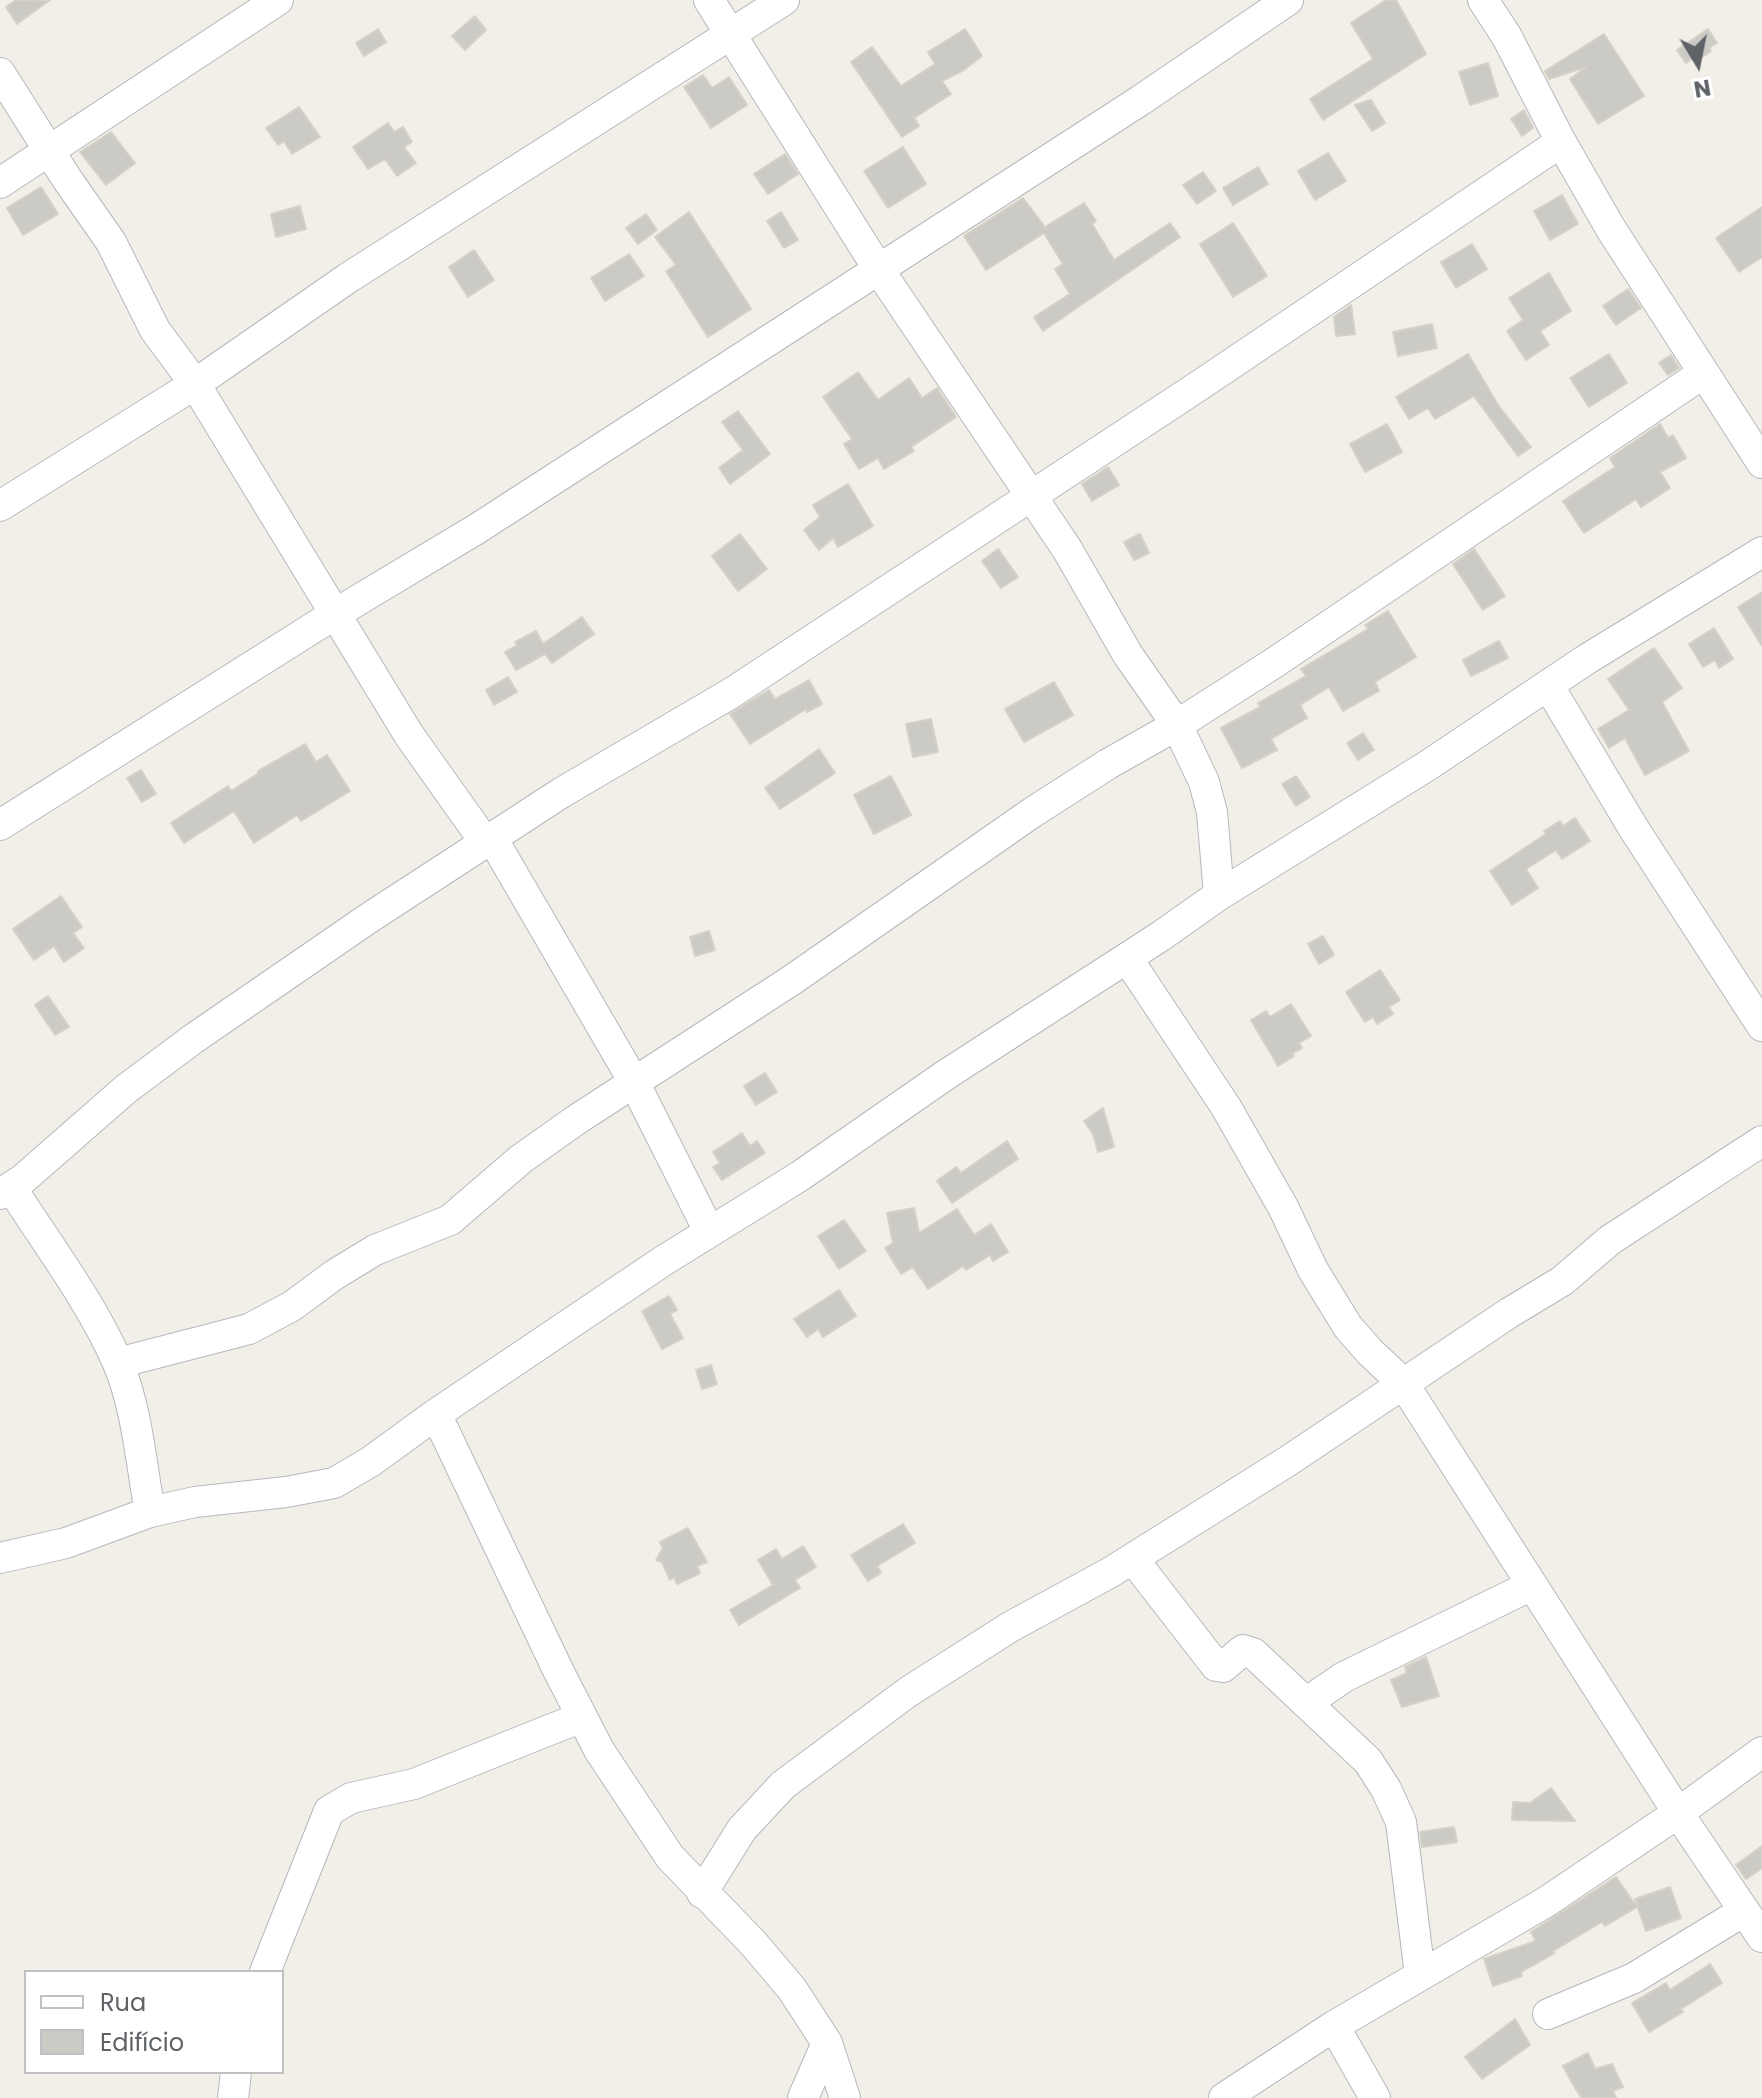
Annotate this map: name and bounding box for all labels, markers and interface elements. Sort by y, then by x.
north arrow [1658,24,1738,104]
text: N [1691,71,1713,105]
legend [24,1970,284,2074]
text: Rua [100,1986,146,2019]
text: Edifício [100,2026,184,2059]

